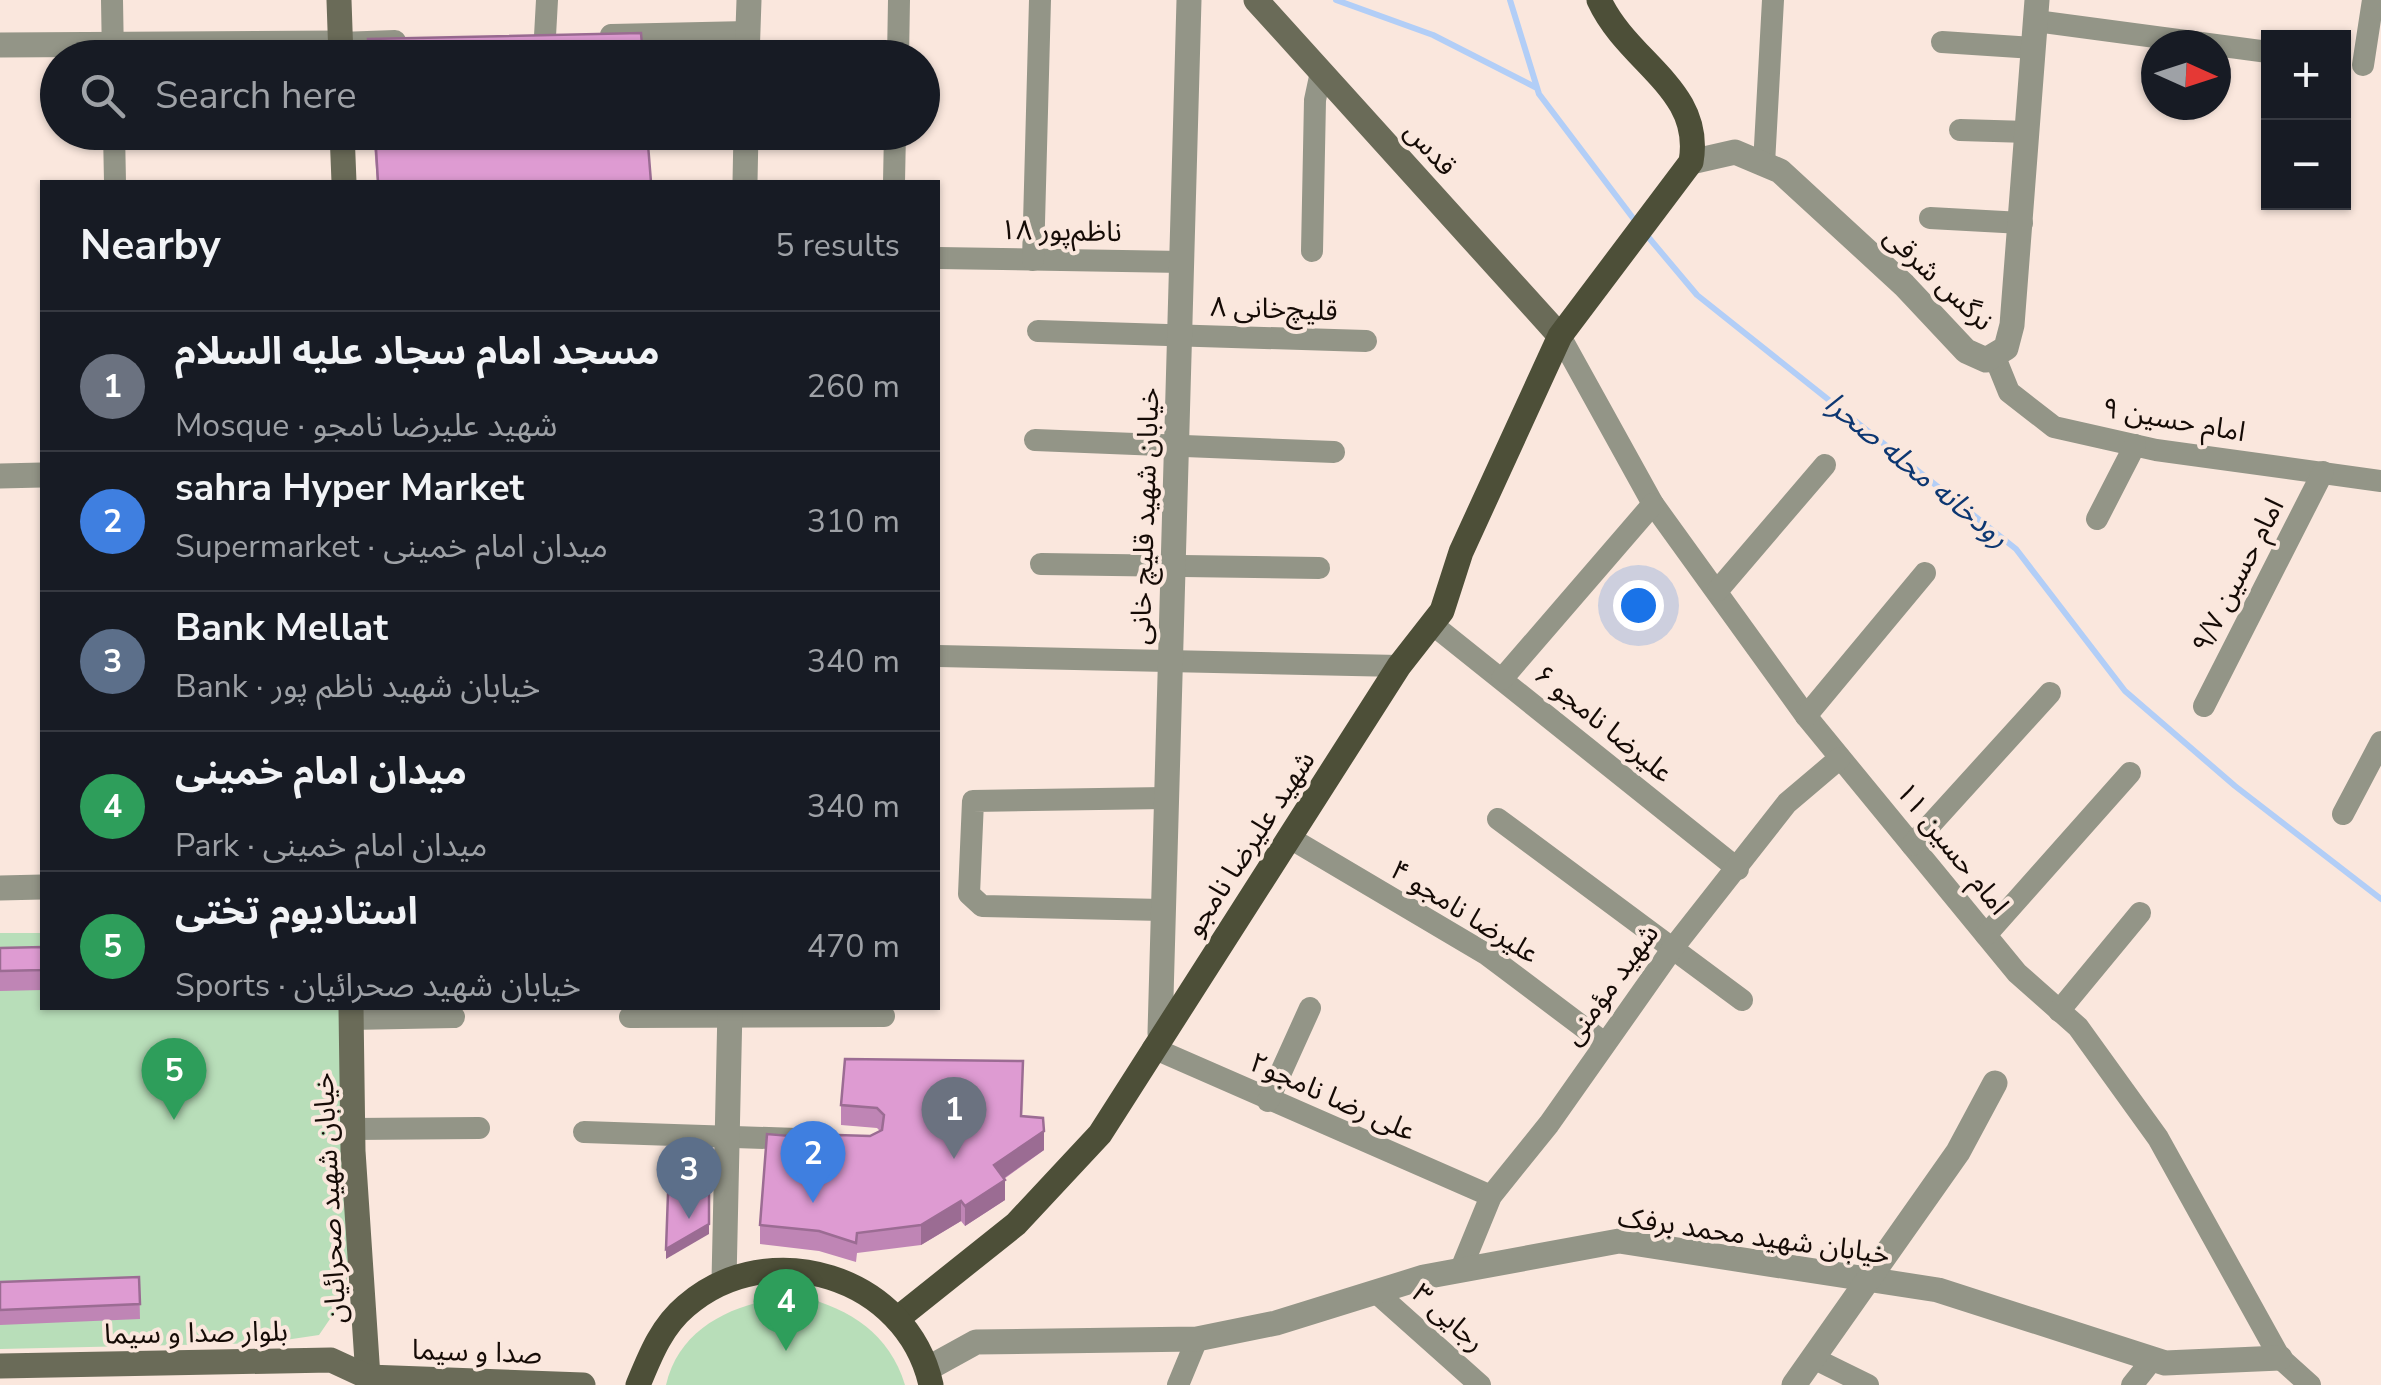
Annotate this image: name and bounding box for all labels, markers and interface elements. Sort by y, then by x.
north arrow [2141,30,2231,120]
map controls [2261,30,2351,210]
button: + [2261,30,2351,120]
search box [40,40,940,150]
icon: search [75,68,130,123]
text: Search here [155,70,356,121]
street label: قدس [1396,113,1465,184]
button: − [2261,120,2351,210]
street label: ناظم‌پور ۱۸ [1000,211,1122,253]
text: Nearby [80,217,221,274]
street label: نرگس شرقی [1875,218,2001,339]
text: 5 results [775,224,900,267]
street label: قلیچ‌خانی ۸ [1210,288,1338,331]
text: مسجد امام سجاد علیه السلام [175,326,660,377]
text: 1 [103,365,122,408]
text: 260 m [807,365,900,408]
water label: رودخانه محله صحرا [1816,383,2017,557]
street label: خیابان شهید قلیچ خانی [1122,387,1169,645]
street label: امام حسین ۹ [2099,389,2248,452]
text: Mosque · شهید علیرضا نامجو [175,404,557,447]
text: sahra Hyper Market [175,462,524,513]
street label: امام حسین ۹/۷ [2183,492,2294,660]
text: 2 [103,500,122,543]
text: 310 m [807,500,900,543]
text: Supermarket · میدان امام خمینی [175,525,608,568]
your location [1613,580,1664,631]
text: Bank Mellat [175,602,388,653]
text: 3 [103,640,122,683]
text: 340 m [807,640,900,683]
street label: علیرضا نامجو ۶ [1526,656,1681,792]
text: Bank · خیابان شهید ناظم پور [175,665,540,708]
street label: شهید علیرضا نامجو [1176,743,1324,944]
text: میدان امام خمینی [175,746,467,797]
street label: امام حسین ۱۱ [1886,774,2018,924]
text: 4 [103,785,122,828]
text: 340 m [807,785,900,828]
text: Park · میدان امام خمینی [175,824,487,867]
street label: علیرضا نامجو ۴ [1383,851,1546,973]
text: استادیوم تختی [175,886,418,937]
street label: شهید مؤمنی [1554,916,1668,1053]
text: 5 [103,925,122,968]
text: 470 m [807,925,900,968]
text: Sports · خیابان شهید صحرائیان [175,964,581,1007]
pin: 5 [142,1038,206,1120]
street label: علی رضا نامجو۲ [1244,1043,1422,1150]
street label: خیابان شهید صحرائیان [304,1071,356,1324]
pin: 1 [922,1076,986,1159]
pin: 2 [780,1120,846,1203]
pin: 3 [656,1136,722,1219]
street label: خیابان شهید محمد برفک [1615,1198,1892,1274]
pin: 4 [754,1268,818,1351]
street label: رجایی ۳ [1404,1275,1493,1361]
street label: بلوار صدا و سیما [104,1312,288,1354]
street label: صدا و سیما [411,1331,543,1373]

